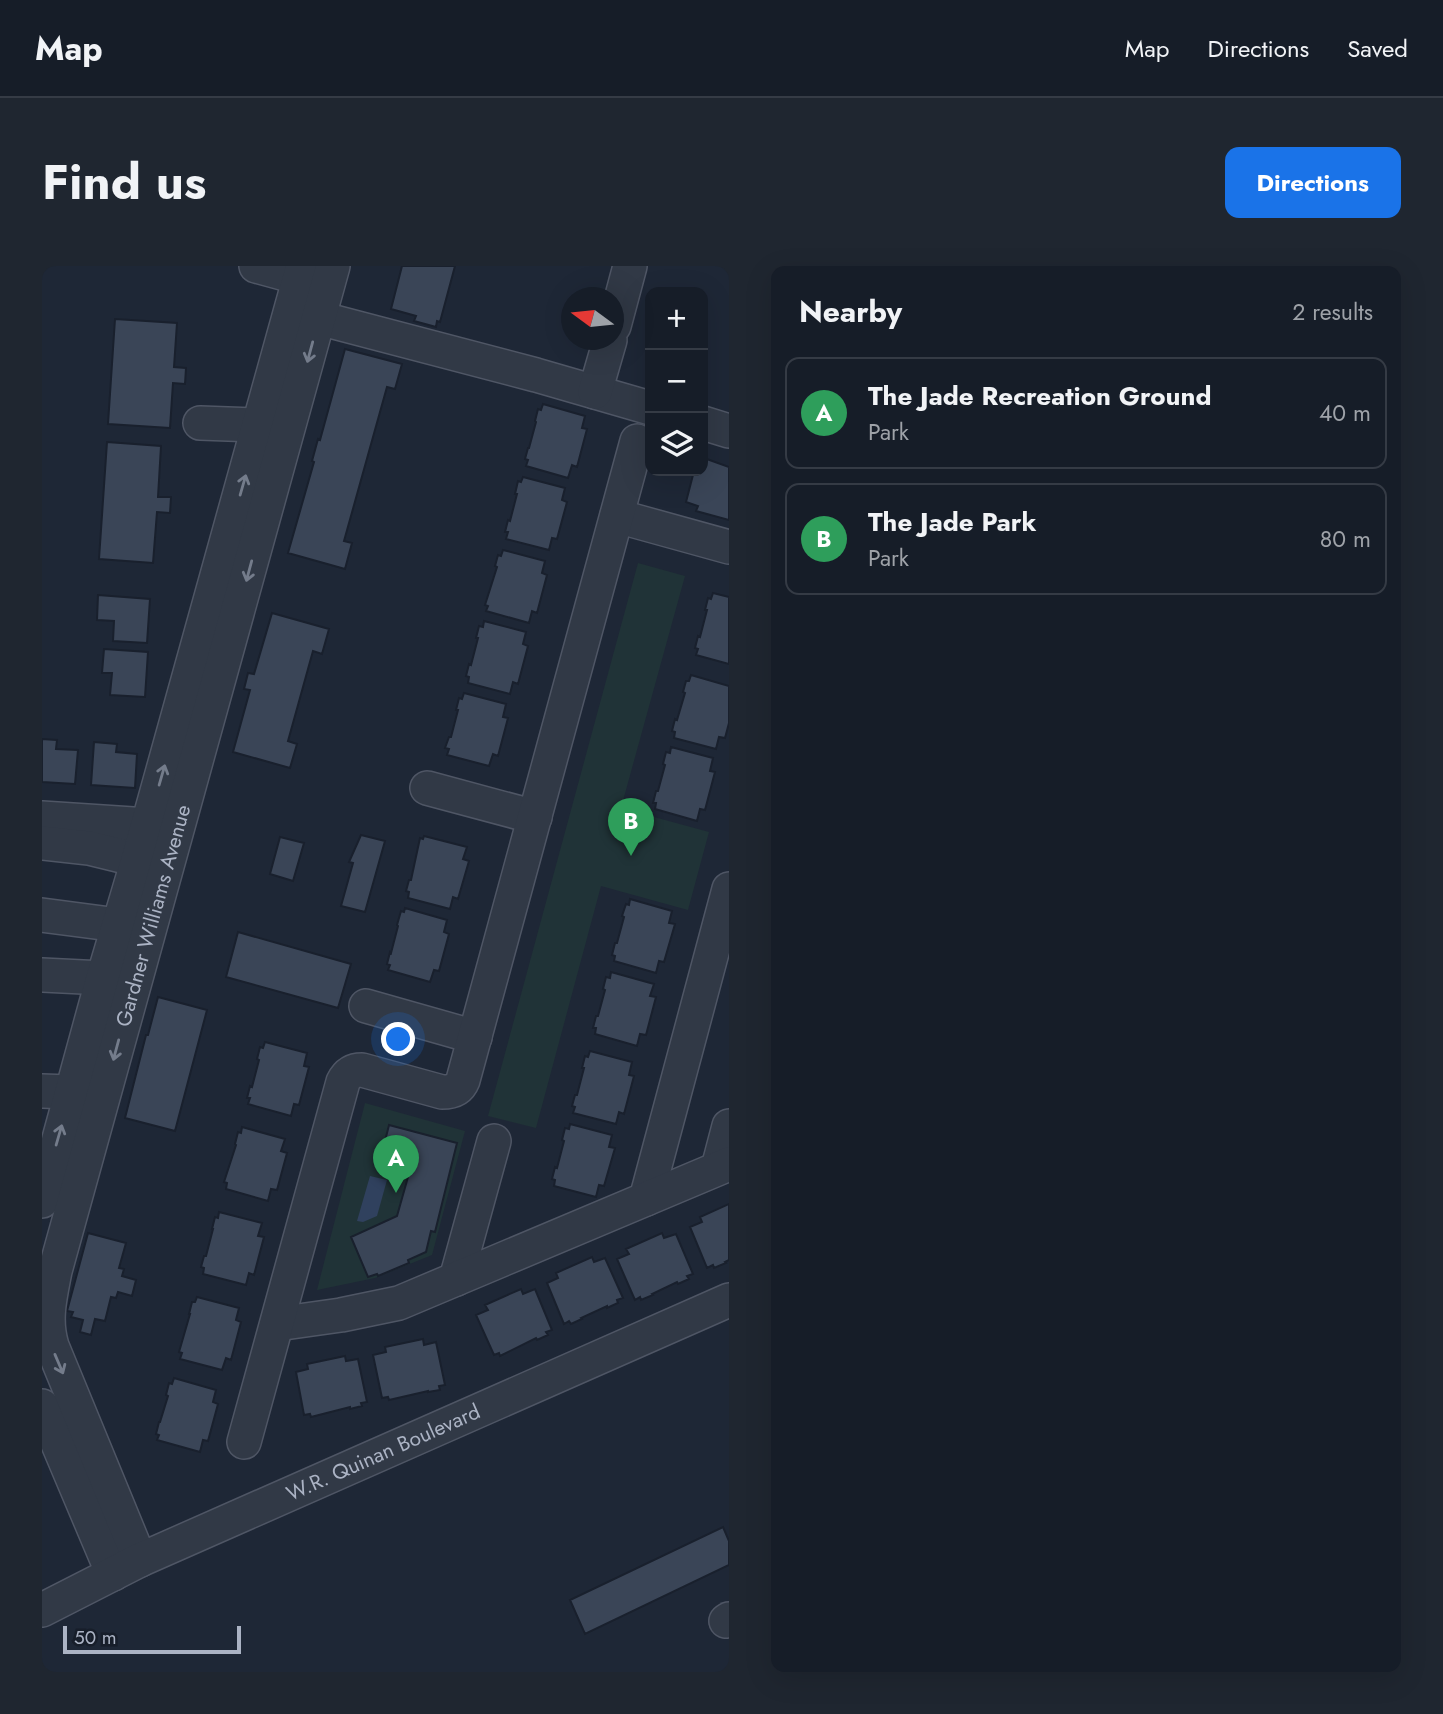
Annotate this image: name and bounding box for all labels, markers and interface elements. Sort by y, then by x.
text: Map [35,25,103,72]
text: Map [1125,31,1170,66]
text: Directions [1208,31,1309,66]
text: Saved [1347,31,1408,66]
text: Find us [42,147,206,217]
button: Directions [1225,147,1401,218]
north arrow [561,287,624,350]
map controls [645,287,708,476]
button: + [645,287,708,350]
text: Nearby [799,290,902,333]
text: 2 results [1292,295,1373,329]
one-way arrow [302,341,315,363]
button: − [645,350,708,413]
text: The Jade Recreation Ground [868,377,1211,415]
text: A [816,396,832,430]
text: 40 m [1319,396,1371,430]
button: layers [645,413,708,476]
text: Park [868,415,909,449]
one-way arrow [237,474,250,496]
text: The Jade Park [868,503,1037,541]
text: B [816,522,832,556]
text: 80 m [1320,522,1371,556]
text: Park [868,541,909,575]
one-way arrow [242,559,255,582]
one-way arrow [156,764,169,786]
pin: B [608,798,654,856]
street label: Gardner Williams Avenue [108,801,198,1030]
your location [381,1022,415,1056]
one-way arrow [109,1039,122,1061]
one-way arrow [53,1124,66,1146]
pin: A [373,1135,419,1193]
one-way arrow [54,1353,67,1375]
street label: W.R. Quinan Boulevard [282,1397,485,1509]
scale bar [63,1623,242,1655]
text: 50 m [74,1624,117,1651]

